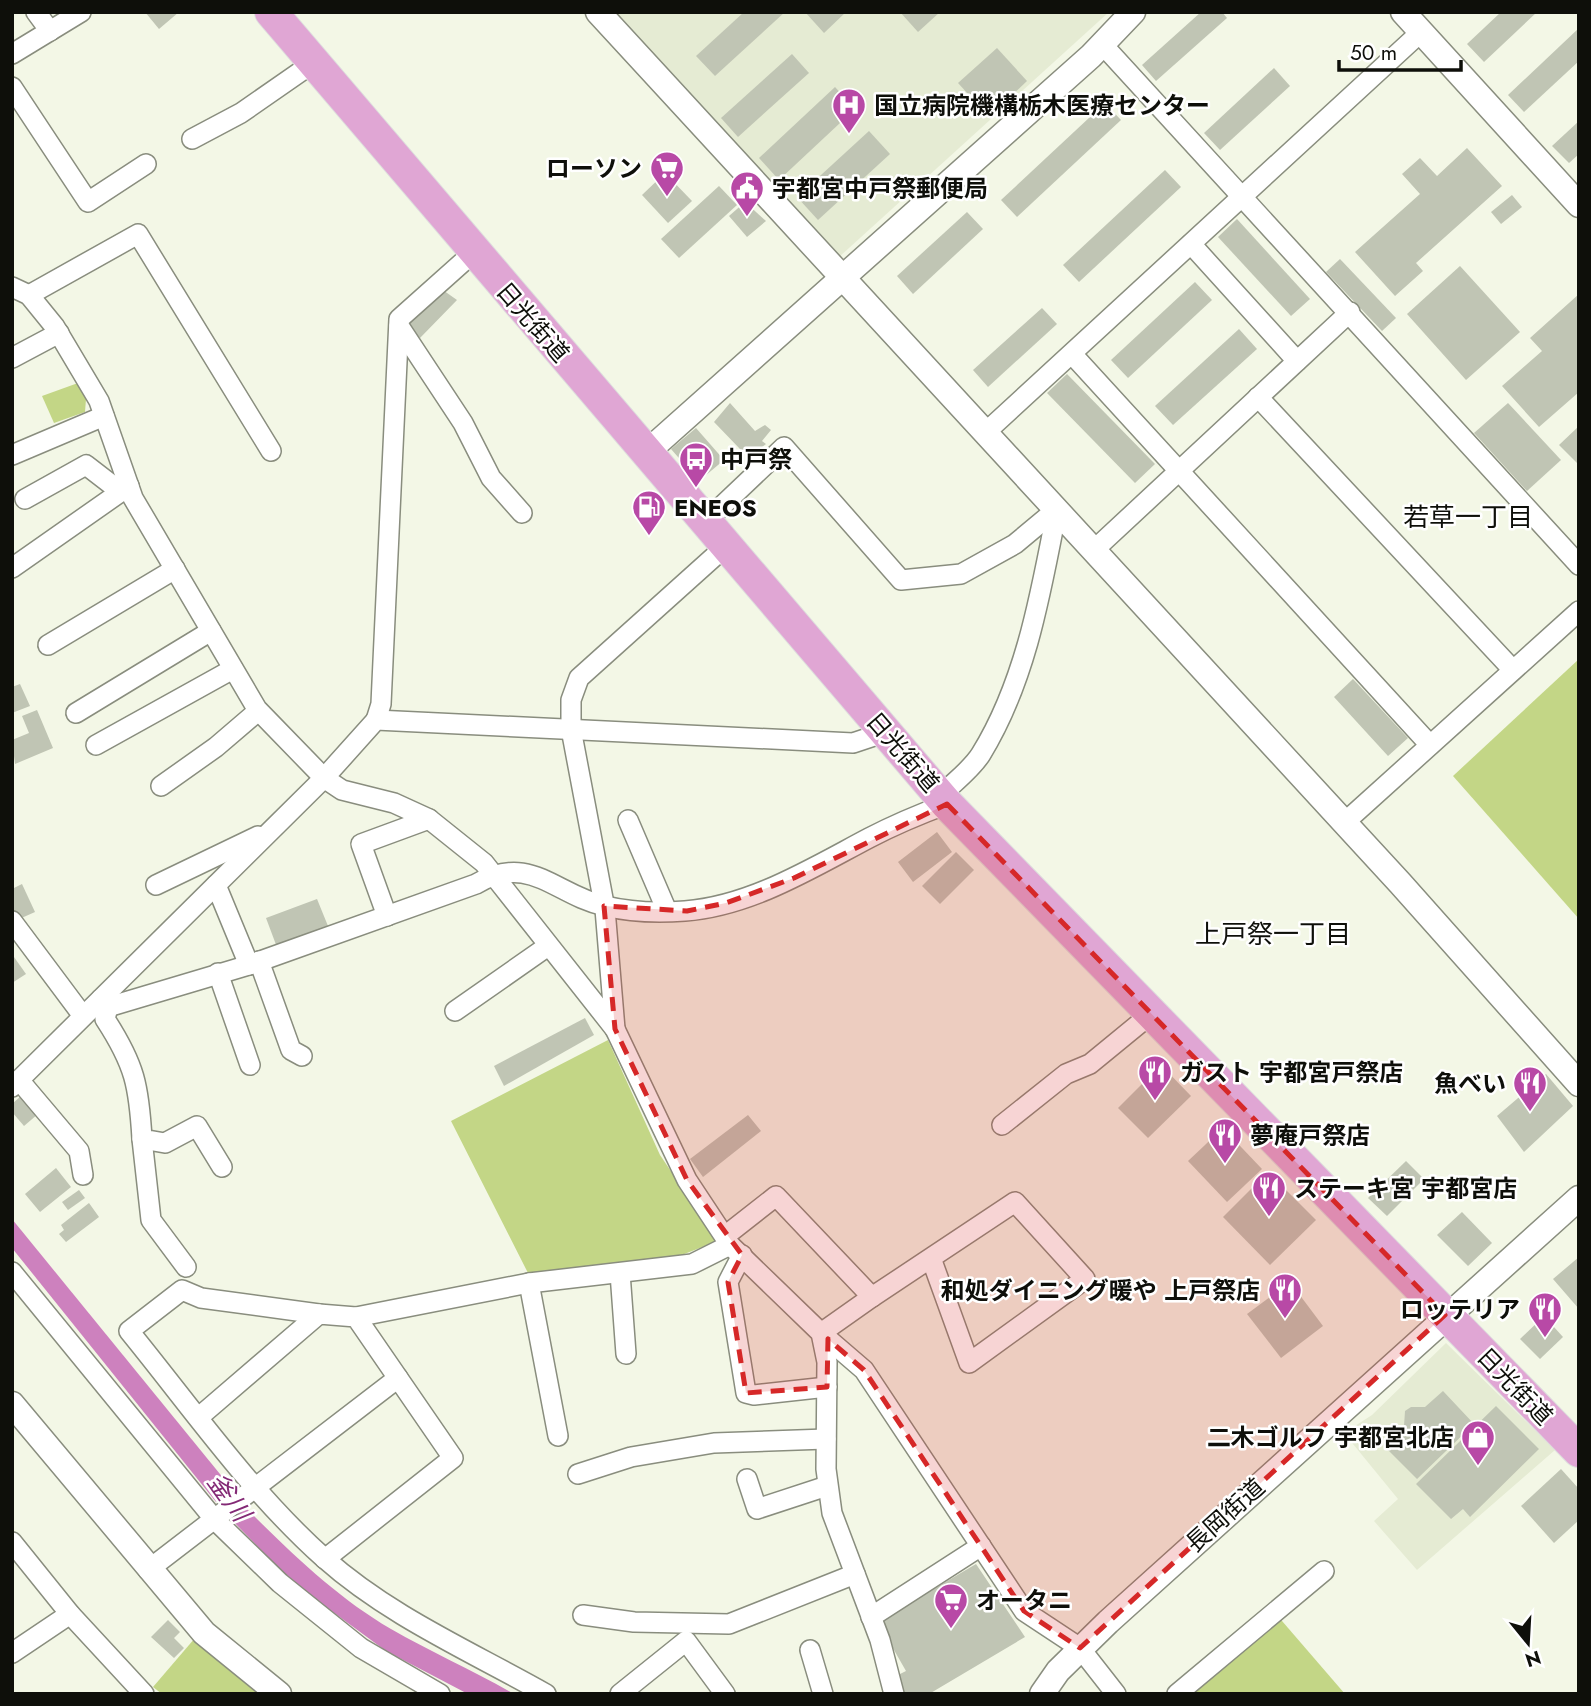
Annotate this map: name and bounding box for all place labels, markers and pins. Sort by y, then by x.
hospital icon: 国立病院機構栃木医療センター [830,86,868,135]
place label: 国立病院機構栃木医療センター [874,88,1210,123]
supermarket icon: ローソン [648,149,686,198]
place label: ローソン [546,151,642,186]
public building icon: 宇都宮中戸祭郵便局 [728,169,766,218]
place label: 宇都宮中戸祭郵便局 [772,171,988,206]
bus stop icon: 中戸祭 [677,440,715,489]
place label: 中戸祭 [720,442,792,477]
fuel station icon: ENEOS [630,488,668,537]
place label: ENEOS [674,490,757,525]
restaurant icon: ガスト 宇都宮戸祭店 [1136,1053,1174,1102]
place label: ガスト 宇都宮戸祭店 [1180,1055,1403,1090]
restaurant icon: 魚べい [1511,1064,1549,1113]
place label: 魚べい [1434,1066,1506,1101]
restaurant icon: 夢庵戸祭店 [1206,1116,1244,1165]
place label: 夢庵戸祭店 [1250,1118,1370,1153]
restaurant icon: ステーキ宮 宇都宮店 [1250,1169,1288,1218]
place label: ステーキ宮 宇都宮店 [1294,1171,1517,1206]
restaurant icon: 和処ダイニング暖や 上戸祭店 [1266,1271,1304,1320]
place label: 和処ダイニング暖や 上戸祭店 [941,1273,1260,1308]
restaurant icon: ロッテリア [1526,1290,1564,1339]
place label: ロッテリア [1400,1292,1520,1327]
shop icon: 二木ゴルフ 宇都宮北店 [1459,1418,1497,1467]
place label: 二木ゴルフ 宇都宮北店 [1207,1420,1454,1455]
supermarket icon: オータニ [932,1581,970,1630]
place label: オータニ [976,1583,1072,1618]

